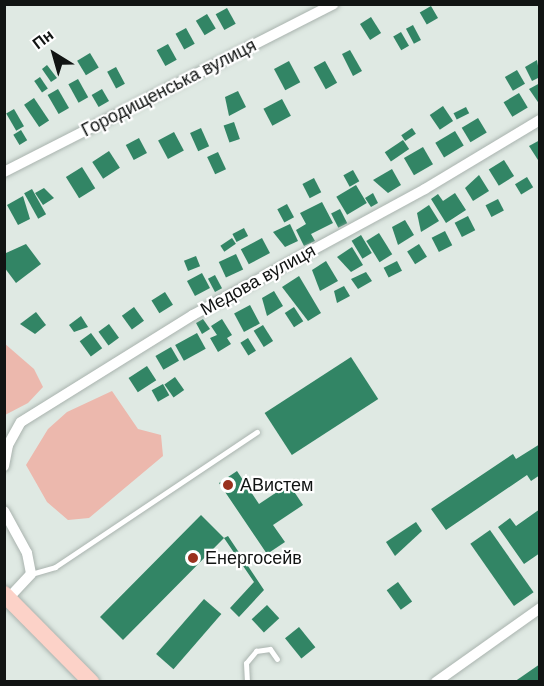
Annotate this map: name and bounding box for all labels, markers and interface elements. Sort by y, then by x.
north arrow [24,24,84,84]
text: Пн [29,26,56,52]
street label: Городищенська вулиця [78,34,260,142]
street label: Медова вулиця [197,240,319,320]
place label: АВистем [240,474,313,496]
marker: АВистем [221,478,235,492]
place label: Енергосейв [205,547,302,569]
marker: Енергосейв [186,551,200,565]

